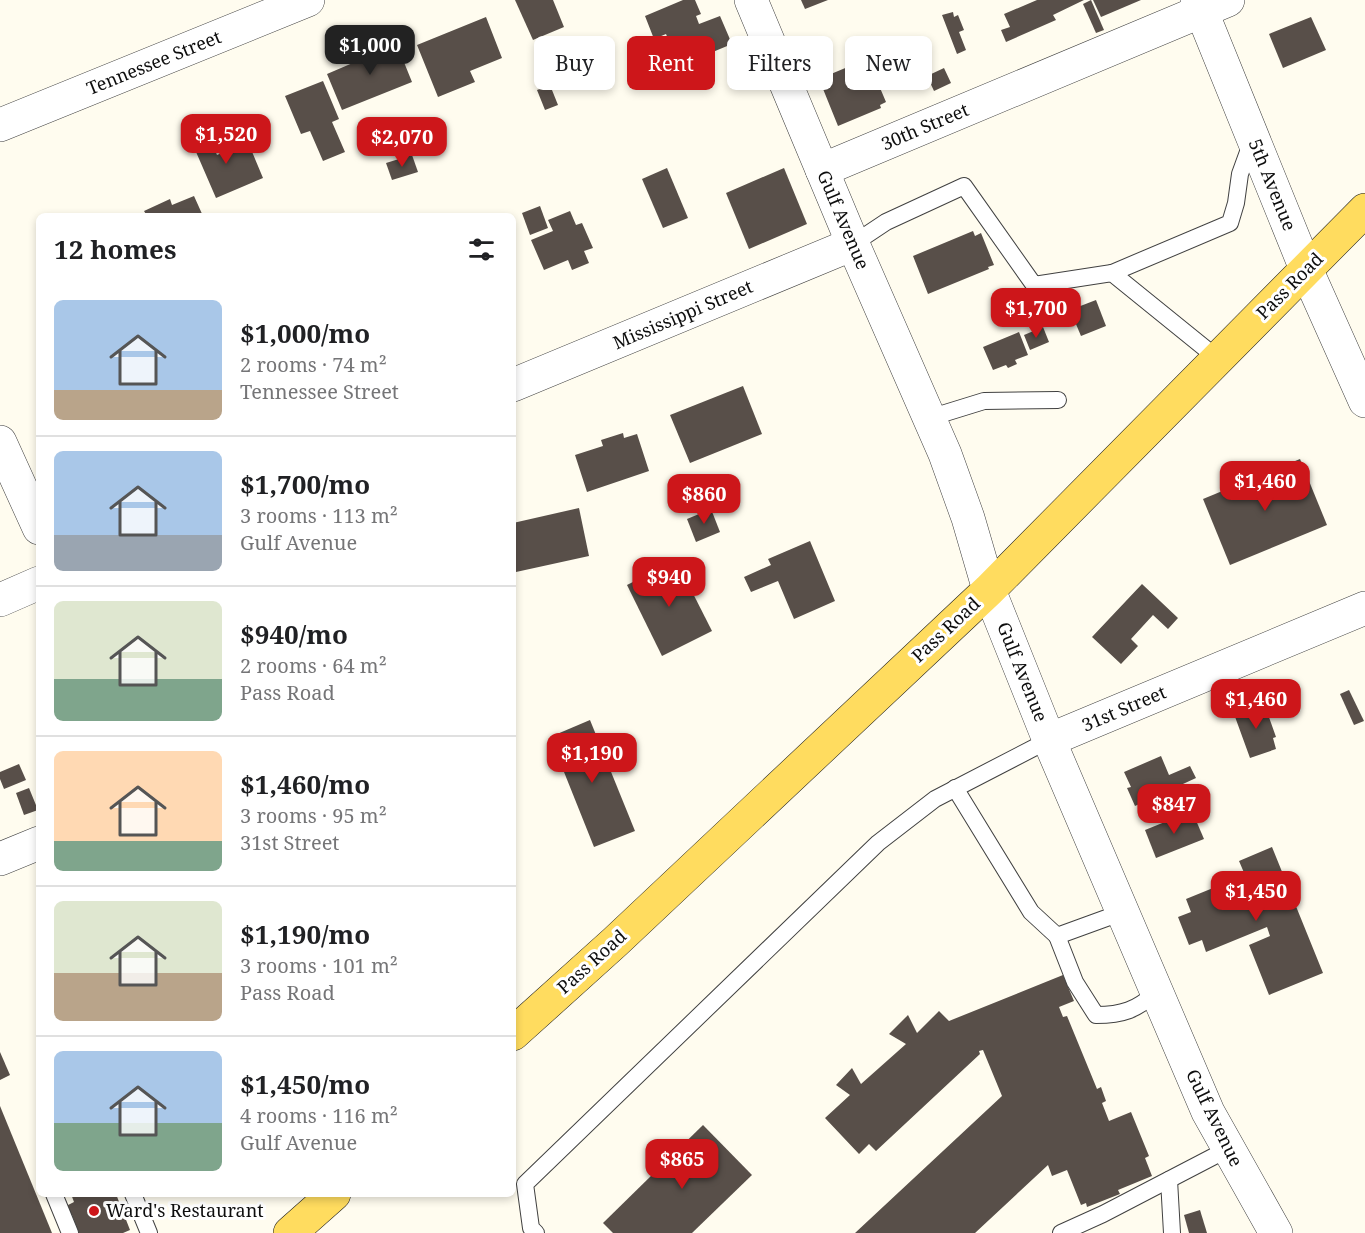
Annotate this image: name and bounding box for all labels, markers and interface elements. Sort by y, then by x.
street label: Tennessee Street [83,24,224,100]
pin: $1,000 [321,25,419,76]
text: $1,000 [339,31,401,58]
chip: Buy [534,36,615,90]
chip: Rent [627,36,715,90]
chip: Filters [727,36,833,90]
chip: New [845,36,932,90]
street label: 30th Street [877,97,972,155]
pin: $1,520 [177,114,275,165]
pin: $2,070 [353,117,451,168]
text: $1,520 [195,120,257,147]
text: $2,070 [371,123,433,150]
street label: 5th Avenue [1244,135,1302,234]
street label: Gulf Avenue [812,166,876,273]
text: 12 homes [54,231,176,267]
icon: filters [465,233,498,266]
street label: Pass Road [1251,247,1328,324]
street label: Mississippi Street [609,274,756,354]
pin: $1,700 [987,288,1085,339]
text: $1,700 [1005,294,1067,321]
text: $1,000/mo [240,315,370,351]
icon: home [102,324,174,396]
text: 2 rooms · 74 m² [240,351,387,378]
text: Tennessee Street [240,378,399,405]
pin: $1,460 [1216,461,1314,512]
text: $1,700/mo [240,466,370,502]
text: $1,460 [1234,467,1296,494]
pin: $860 [668,474,740,525]
icon: home [102,475,174,547]
text: $860 [681,480,727,507]
text: 3 rooms · 113 m² [240,502,398,529]
text: Gulf Avenue [240,529,357,556]
pin: $940 [633,557,705,608]
text: $940 [646,563,692,590]
street label: Pass Road [906,591,985,667]
text: $940/mo [240,616,348,652]
street label: Gulf Avenue [992,618,1054,725]
icon: home [102,625,174,697]
text: 2 rooms · 64 m² [240,652,387,679]
text: Pass Road [240,679,335,706]
pin: $1,460 [1207,679,1305,730]
street label: 31st Street [1078,680,1169,737]
text: $1,460 [1225,685,1287,712]
pin: $1,190 [543,733,641,784]
text: $1,190 [561,739,623,766]
text: $1,460/mo [240,766,370,802]
icon: home [102,775,174,847]
pin: $847 [1138,784,1210,835]
text: $847 [1151,790,1197,817]
text: 3 rooms · 95 m² [240,802,387,829]
text: 31st Street [240,829,339,856]
pin: $1,450 [1207,871,1305,922]
text: $1,450 [1225,877,1287,904]
text: $1,190/mo [240,916,370,952]
street label: Pass Road [552,924,631,999]
icon: home [102,925,174,997]
text: 3 rooms · 101 m² [240,952,398,979]
text: Pass Road [240,979,335,1006]
street label: Gulf Avenue [1181,1065,1249,1170]
text: $1,450/mo [240,1066,370,1102]
icon: home [102,1075,174,1147]
text: 4 rooms · 116 m² [240,1102,398,1129]
text: Gulf Avenue [240,1129,357,1156]
pin: $865 [646,1139,718,1190]
text: $865 [659,1145,705,1172]
place label: Ward's Restaurant [106,1198,264,1222]
marker: Ward's Restaurant [87,1204,101,1218]

